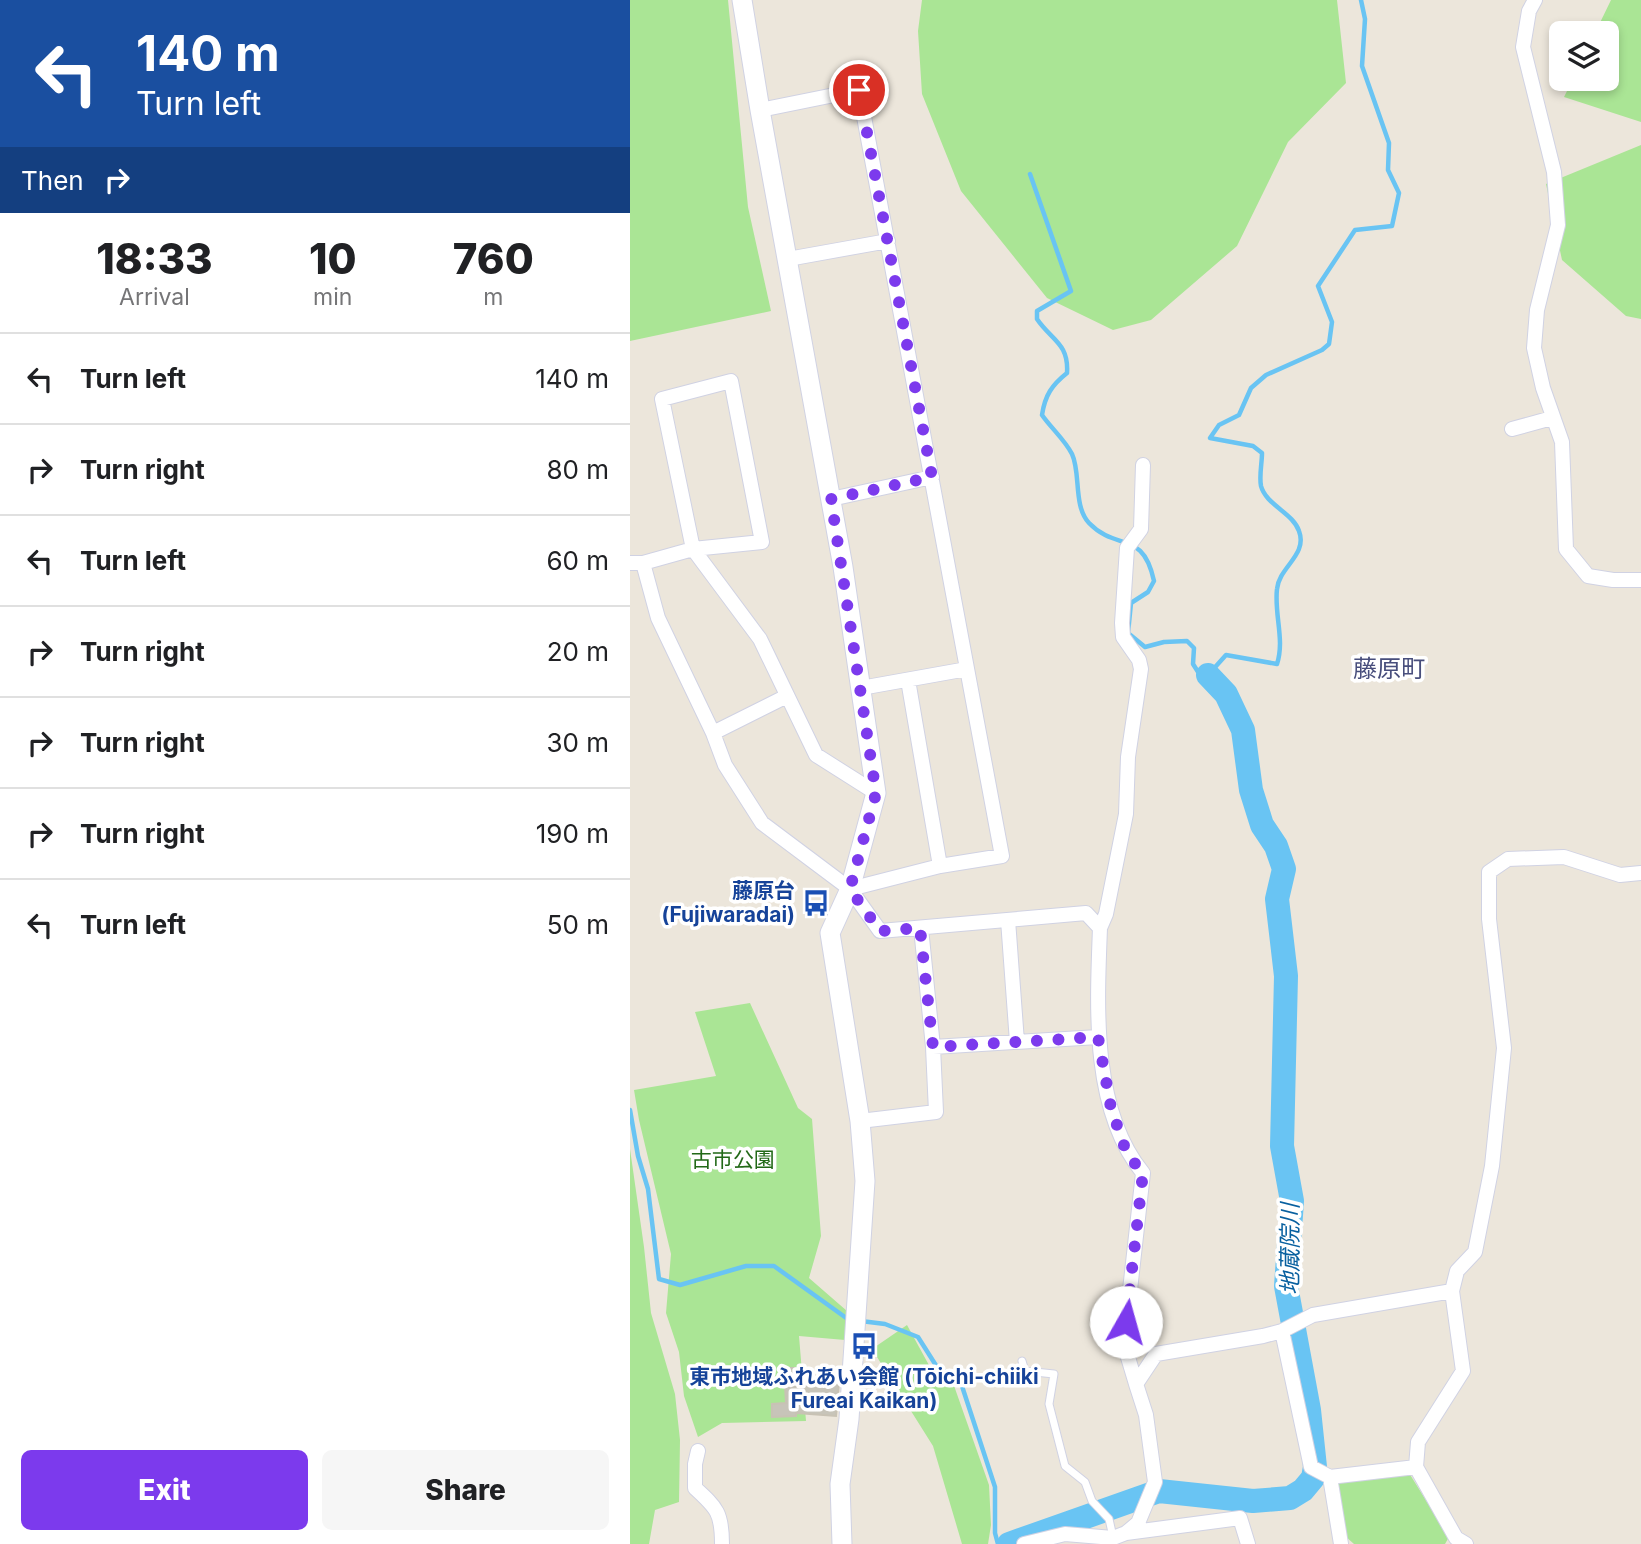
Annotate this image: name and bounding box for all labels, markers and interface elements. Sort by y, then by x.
map controls [1549,21,1619,91]
button: layers [1549,21,1619,91]
text: 140 m [136,24,280,83]
icon: left [21,28,112,119]
pin [829,60,889,120]
icon: arrive [840,71,878,109]
text: Turn left [136,84,261,123]
icon: right [98,161,136,199]
text: Then [21,165,84,196]
text: 18:33 [96,233,213,284]
text: 10 [309,233,357,284]
text: 760 [453,233,534,284]
text: Arrival [119,283,190,311]
text: min [313,283,352,311]
text: m [483,283,503,311]
icon: left [21,360,59,398]
text: Turn left [80,363,186,394]
text: 140 m [535,363,609,394]
icon: right [21,451,59,489]
text: Turn right [80,454,205,485]
text: 80 m [546,454,609,485]
icon: left [21,542,59,580]
text: Turn left [80,545,186,576]
text: 60 m [546,545,609,576]
icon: right [21,633,59,671]
text: Turn right [80,636,205,667]
text: 20 m [547,636,609,667]
district label: 藤原町 [1353,654,1425,683]
icon: right [21,724,59,762]
text: Turn right [80,727,205,758]
text: 30 m [546,727,609,758]
icon: right [21,815,59,853]
text: Turn right [80,818,205,849]
text: 190 m [536,818,609,849]
place label: 藤原台 (Fujiwaradai) [662,878,795,927]
bus stop icon: 藤原台 (Fujiwaradai) [801,888,831,918]
icon: left [21,906,59,944]
text: Turn left [80,909,186,940]
text: 50 m [547,909,609,940]
park label: 古市公園 [691,1147,775,1172]
water label: 地蔵院川 [1276,1200,1304,1295]
position arrow [1089,1285,1163,1359]
bus stop icon: 東市地域ふれあい会館 (Tōichi-chiiki Fureai Kaikan) [849,1331,879,1361]
place label: 東市地域ふれあい会館 (Tōichi-chiiki Fureai Kaikan) [689,1364,1039,1413]
button: Exit [21,1450,308,1530]
button: Share [322,1450,609,1530]

